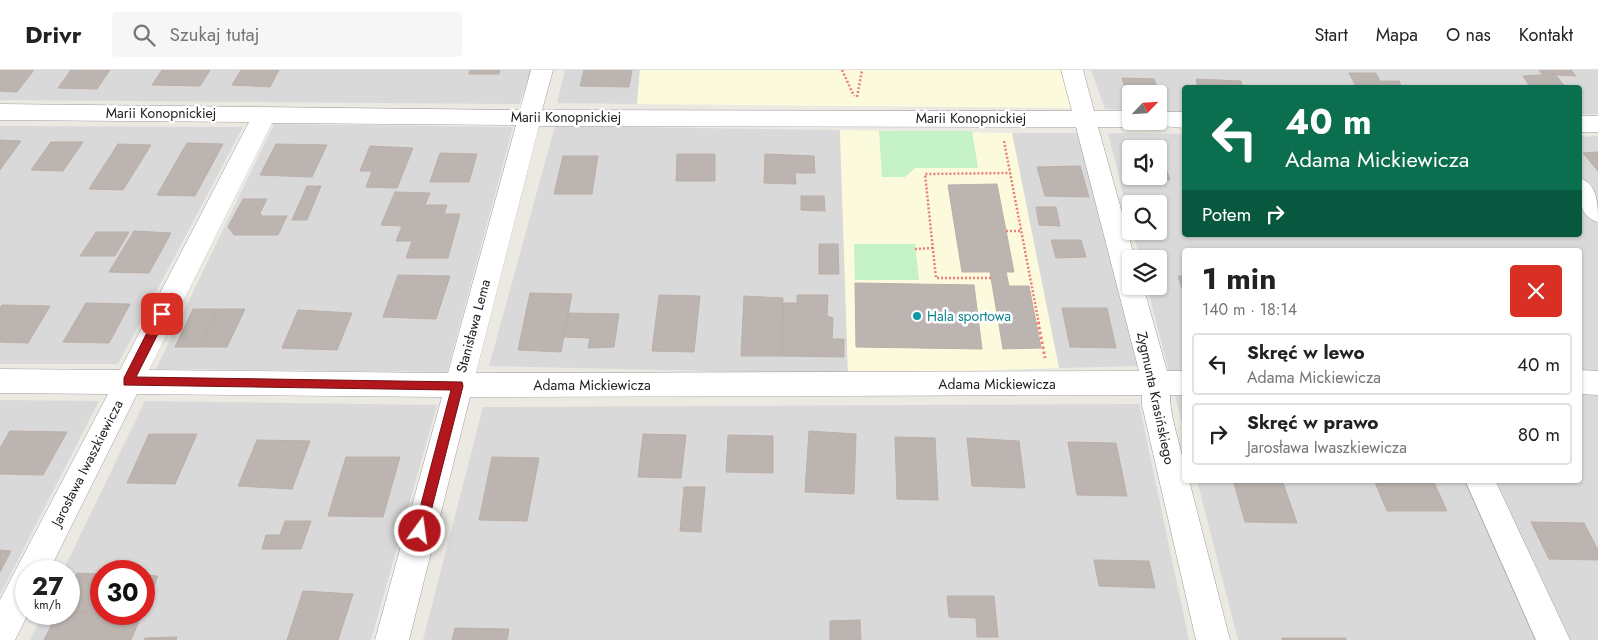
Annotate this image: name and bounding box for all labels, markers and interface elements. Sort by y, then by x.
search box [112,12,462,57]
text: Drivr [25,17,82,52]
icon: search [130,21,158,49]
text: Szukaj tutaj [170,21,259,48]
text: Start [1314,22,1348,48]
text: Mapa [1376,22,1418,48]
text: O nas [1446,22,1491,48]
text: Kontakt [1519,22,1573,48]
north arrow [1122,85,1168,130]
map controls [1122,85,1167,295]
text: 40 m [1285,97,1372,147]
street label: Marii Konopnickiej [106,103,216,123]
icon: left [1202,105,1267,170]
street label: Marii Konopnickiej [511,107,621,127]
street label: Marii Konopnickiej [916,108,1026,128]
button: sound [1122,140,1167,185]
text: Adama Mickiewicza [1285,143,1469,175]
button: search [1122,195,1167,240]
icon: right [1261,200,1289,228]
text: Potem [1202,201,1251,228]
button: layers [1122,250,1167,295]
text: 1 min [1202,257,1276,300]
button: close [1510,265,1562,317]
street label: Stanisława Lema [451,277,495,375]
pin [141,293,183,335]
text: 140 m · 18:14 [1202,298,1297,321]
icon: arrive [148,300,176,328]
place label: Hala sportowa [927,306,1011,326]
marker: Hala sportowa [911,310,923,322]
street label: Zygmunta Krasińskiego [1132,330,1180,467]
text: Skręć w lewo [1247,339,1365,366]
icon: left [1204,350,1232,378]
text: 40 m [1517,351,1560,378]
text: Adama Mickiewicza [1247,366,1381,389]
street label: Adama Mickiewicza [938,374,1056,394]
street label: Adama Mickiewicza [533,375,651,395]
street label: Jarosława Iwaszkiewicza [45,396,128,532]
text: Skręć w prawo [1247,409,1379,436]
icon: right [1204,420,1232,448]
text: 80 m [1518,421,1560,448]
text: Jarosława Iwaszkiewicza [1247,436,1407,459]
position arrow [393,504,445,556]
speed limit sign: 30 [90,560,155,625]
text: 27 [32,568,63,604]
text: km/h [34,596,61,614]

